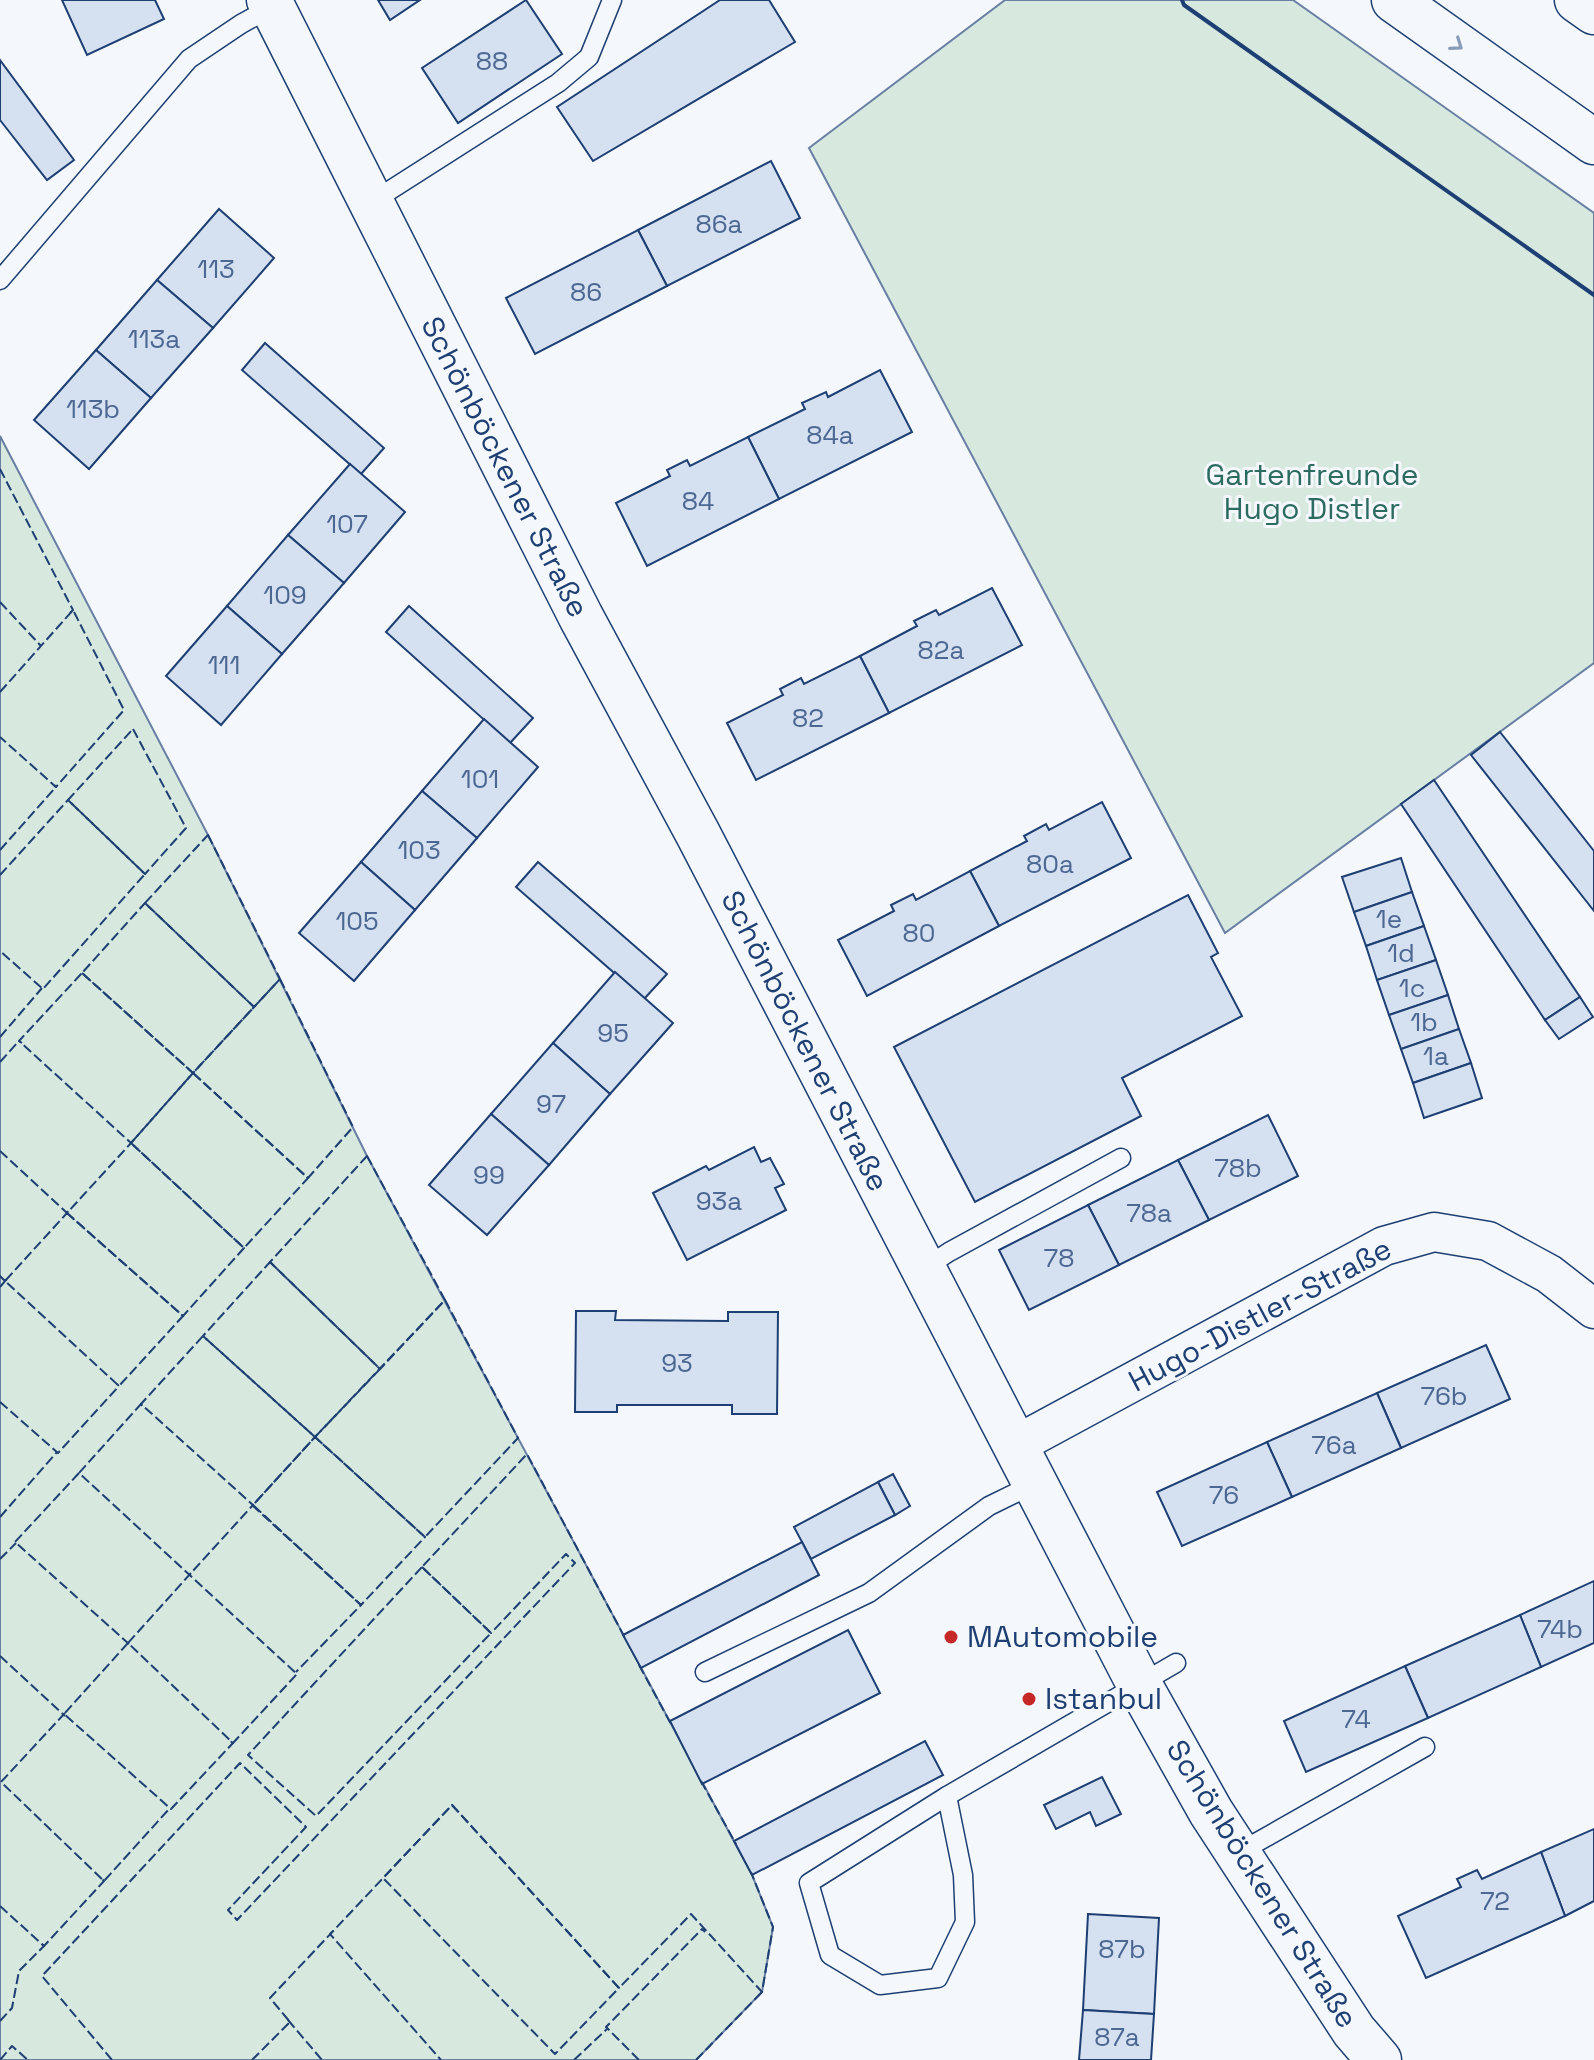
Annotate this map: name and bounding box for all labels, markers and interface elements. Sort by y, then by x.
one-way arrow [1449,35,1463,50]
house number: 88 [476,44,508,78]
house number: 86a [695,207,743,241]
house number: 113 [197,252,235,286]
house number: 86 [570,275,602,309]
street label: Schönböckener Straße [413,310,598,624]
house number: 113a [128,322,180,356]
house number: 113b [66,392,120,426]
house number: 84a [806,418,854,452]
park label: Gartenfreunde Hugo Distler [1206,455,1418,528]
house number: 84 [682,484,714,518]
house number: 107 [326,507,368,541]
house number: 109 [263,578,307,612]
house number: 82a [918,633,964,667]
house number: 111 [208,648,240,682]
house number: 82 [792,701,824,735]
house number: 101 [461,762,499,796]
house number: 103 [397,833,441,867]
house number: 80a [1026,847,1074,881]
street label: Schönböckener Straße [713,884,898,1198]
house number: 1e [1376,902,1402,936]
house number: 105 [335,904,379,938]
house number: 80 [903,916,935,950]
house number: 1d [1387,936,1415,970]
house number: 1c [1399,971,1425,1005]
house number: 1b [1410,1005,1438,1039]
house number: 95 [597,1016,629,1050]
house number: 1a [1423,1039,1449,1073]
house number: 97 [536,1087,566,1121]
house number: 78b [1214,1151,1262,1185]
house number: 99 [473,1158,505,1192]
house number: 93a [696,1184,742,1218]
house number: 78a [1126,1196,1172,1230]
street label: Hugo-Distler-Straße [1122,1229,1398,1400]
house number: 78 [1044,1241,1074,1275]
house number: 93 [661,1346,693,1380]
house number: 76b [1420,1379,1468,1413]
house number: 76a [1311,1428,1357,1462]
house number: 76 [1209,1478,1239,1512]
house number: 74b [1537,1612,1583,1646]
place label: MAutomobile [967,1617,1158,1656]
marker: MAutomobile [942,1628,960,1646]
place label: Istanbul [1045,1679,1162,1718]
marker: Istanbul [1020,1690,1038,1708]
house number: 74 [1341,1702,1371,1736]
street label: Schönböckener Straße [1158,1732,1367,2035]
house number: 72 [1480,1884,1510,1918]
house number: 87b [1098,1932,1146,1966]
house number: 87a [1094,2020,1140,2054]

